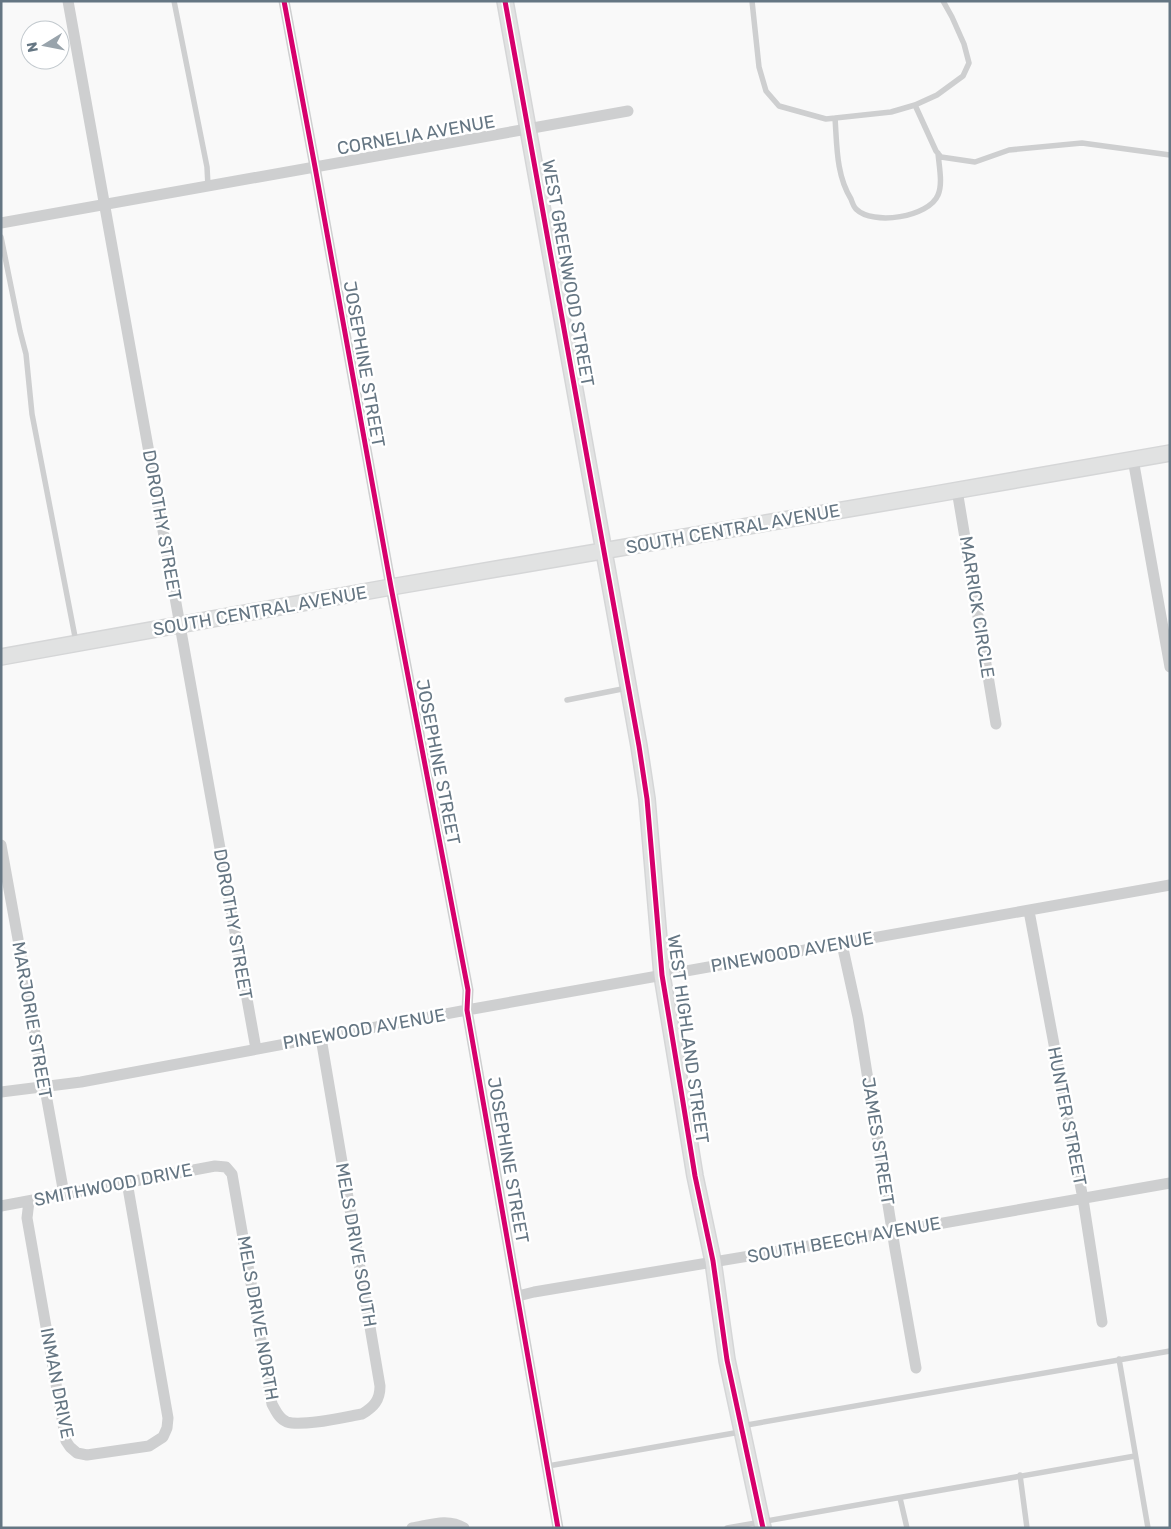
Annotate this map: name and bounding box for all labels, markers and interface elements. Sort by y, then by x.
north arrow [20,20,70,70]
text: N [23,41,42,54]
street label: CORNELIA AVENUE [335,110,497,160]
street label: WEST GREENWOOD STREET [537,158,599,388]
street label: JOSEPHINE STREET [339,279,389,449]
street label: DOROTHY STREET [138,448,186,602]
street label: SOUTH CENTRAL AVENUE [624,499,842,559]
street label: MARRICK CIRCLE [955,534,999,680]
street label: SOUTH CENTRAL AVENUE [151,581,369,641]
street label: JOSEPHINE STREET [411,677,465,847]
street label: DOROTHY STREET [209,847,257,1001]
street label: PINEWOOD AVENUE [709,927,875,977]
street label: WEST HIGHLAND STREET [662,933,714,1145]
street label: MARJORIE STREET [7,940,57,1100]
street label: PINEWOOD AVENUE [281,1004,447,1054]
street label: HUNTER STREET [1043,1045,1091,1187]
street label: JOSEPHINE STREET [483,1075,533,1245]
street label: JAMES STREET [857,1075,899,1207]
street label: SMITHWOOD DRIVE [32,1159,194,1211]
street label: MELS DRIVE SOUTH [331,1161,381,1329]
street label: SOUTH BEECH AVENUE [746,1212,942,1268]
street label: MELS DRIVE NORTH [233,1234,283,1402]
street label: INMAN DRIVE [35,1326,79,1440]

